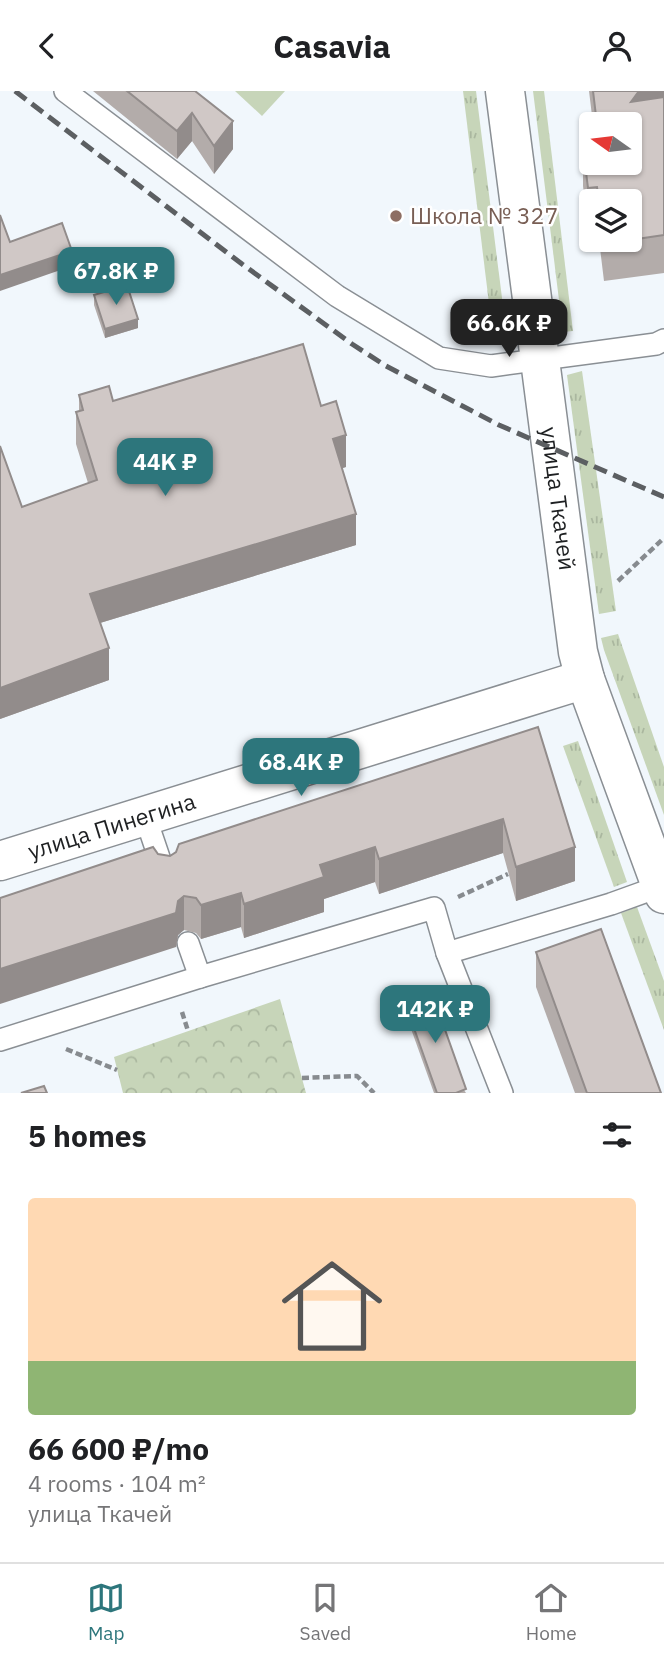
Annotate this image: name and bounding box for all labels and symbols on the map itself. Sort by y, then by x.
north arrow [579,112,642,175]
place label: Школа № 327 [410,200,558,230]
marker: Школа № 327 [388,208,404,224]
pin: 67.8K ₽ [51,247,181,307]
pin: 66.6K ₽ [444,299,574,359]
street label: улица Ткачей [535,425,583,572]
pin: 44K ₽ [116,439,214,498]
pin: 68.4K ₽ [236,739,366,798]
street label: улица Пинегина [24,785,199,865]
pin: 142K ₽ [378,985,492,1045]

